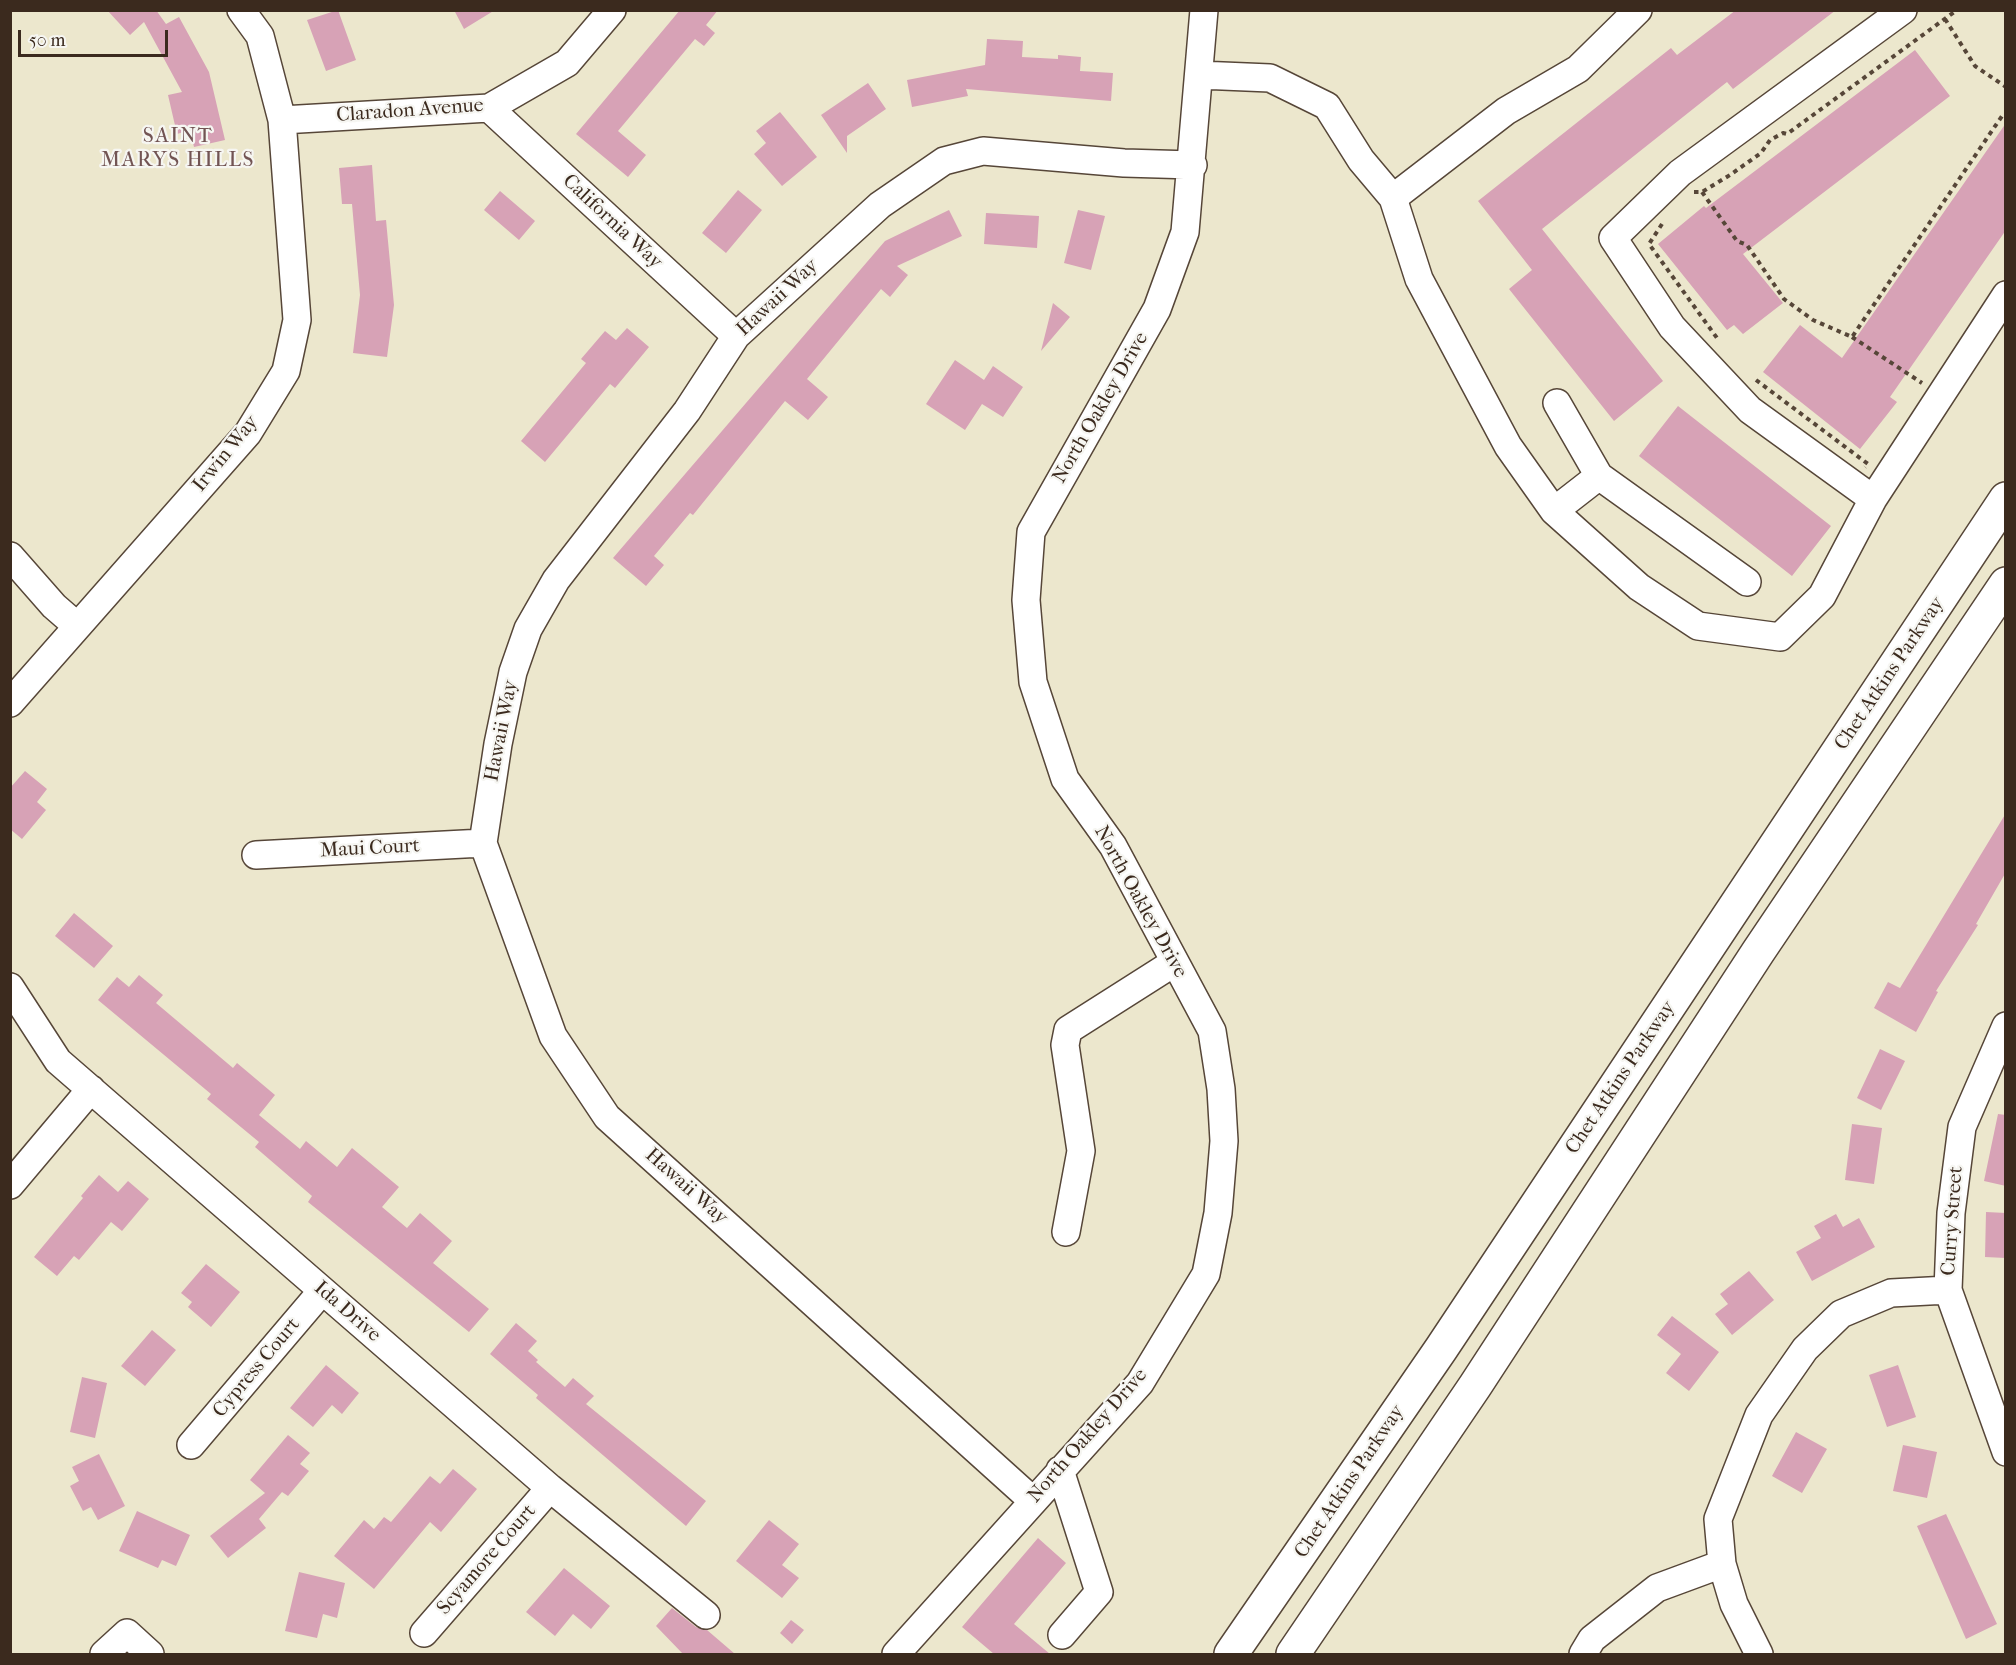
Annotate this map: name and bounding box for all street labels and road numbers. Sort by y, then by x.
street label: Claradon Avenue [336,94,484,128]
street label: California Way [557,170,667,274]
street label: Hawaii Way [732,254,824,342]
street label: North Oakley Drive [1048,328,1154,488]
street label: Irwin Way [188,411,264,497]
street label: Chet Atkins Parkway [1830,593,1950,755]
street label: Hawaii Way [480,678,524,784]
street label: North Oakley Drive [1088,822,1192,982]
street label: Maui Court [320,834,420,864]
street label: Chet Atkins Parkway [1561,997,1681,1159]
street label: Hawaii Way [640,1144,732,1230]
street label: Curry Street [1937,1166,1969,1276]
street label: Ida Drive [309,1276,385,1348]
street label: Cypress Court [208,1313,306,1423]
street label: North Oakley Drive [1023,1364,1153,1508]
street label: Chet Atkins Parkway [1290,1401,1410,1563]
street label: Scyamore Court [433,1500,541,1620]

